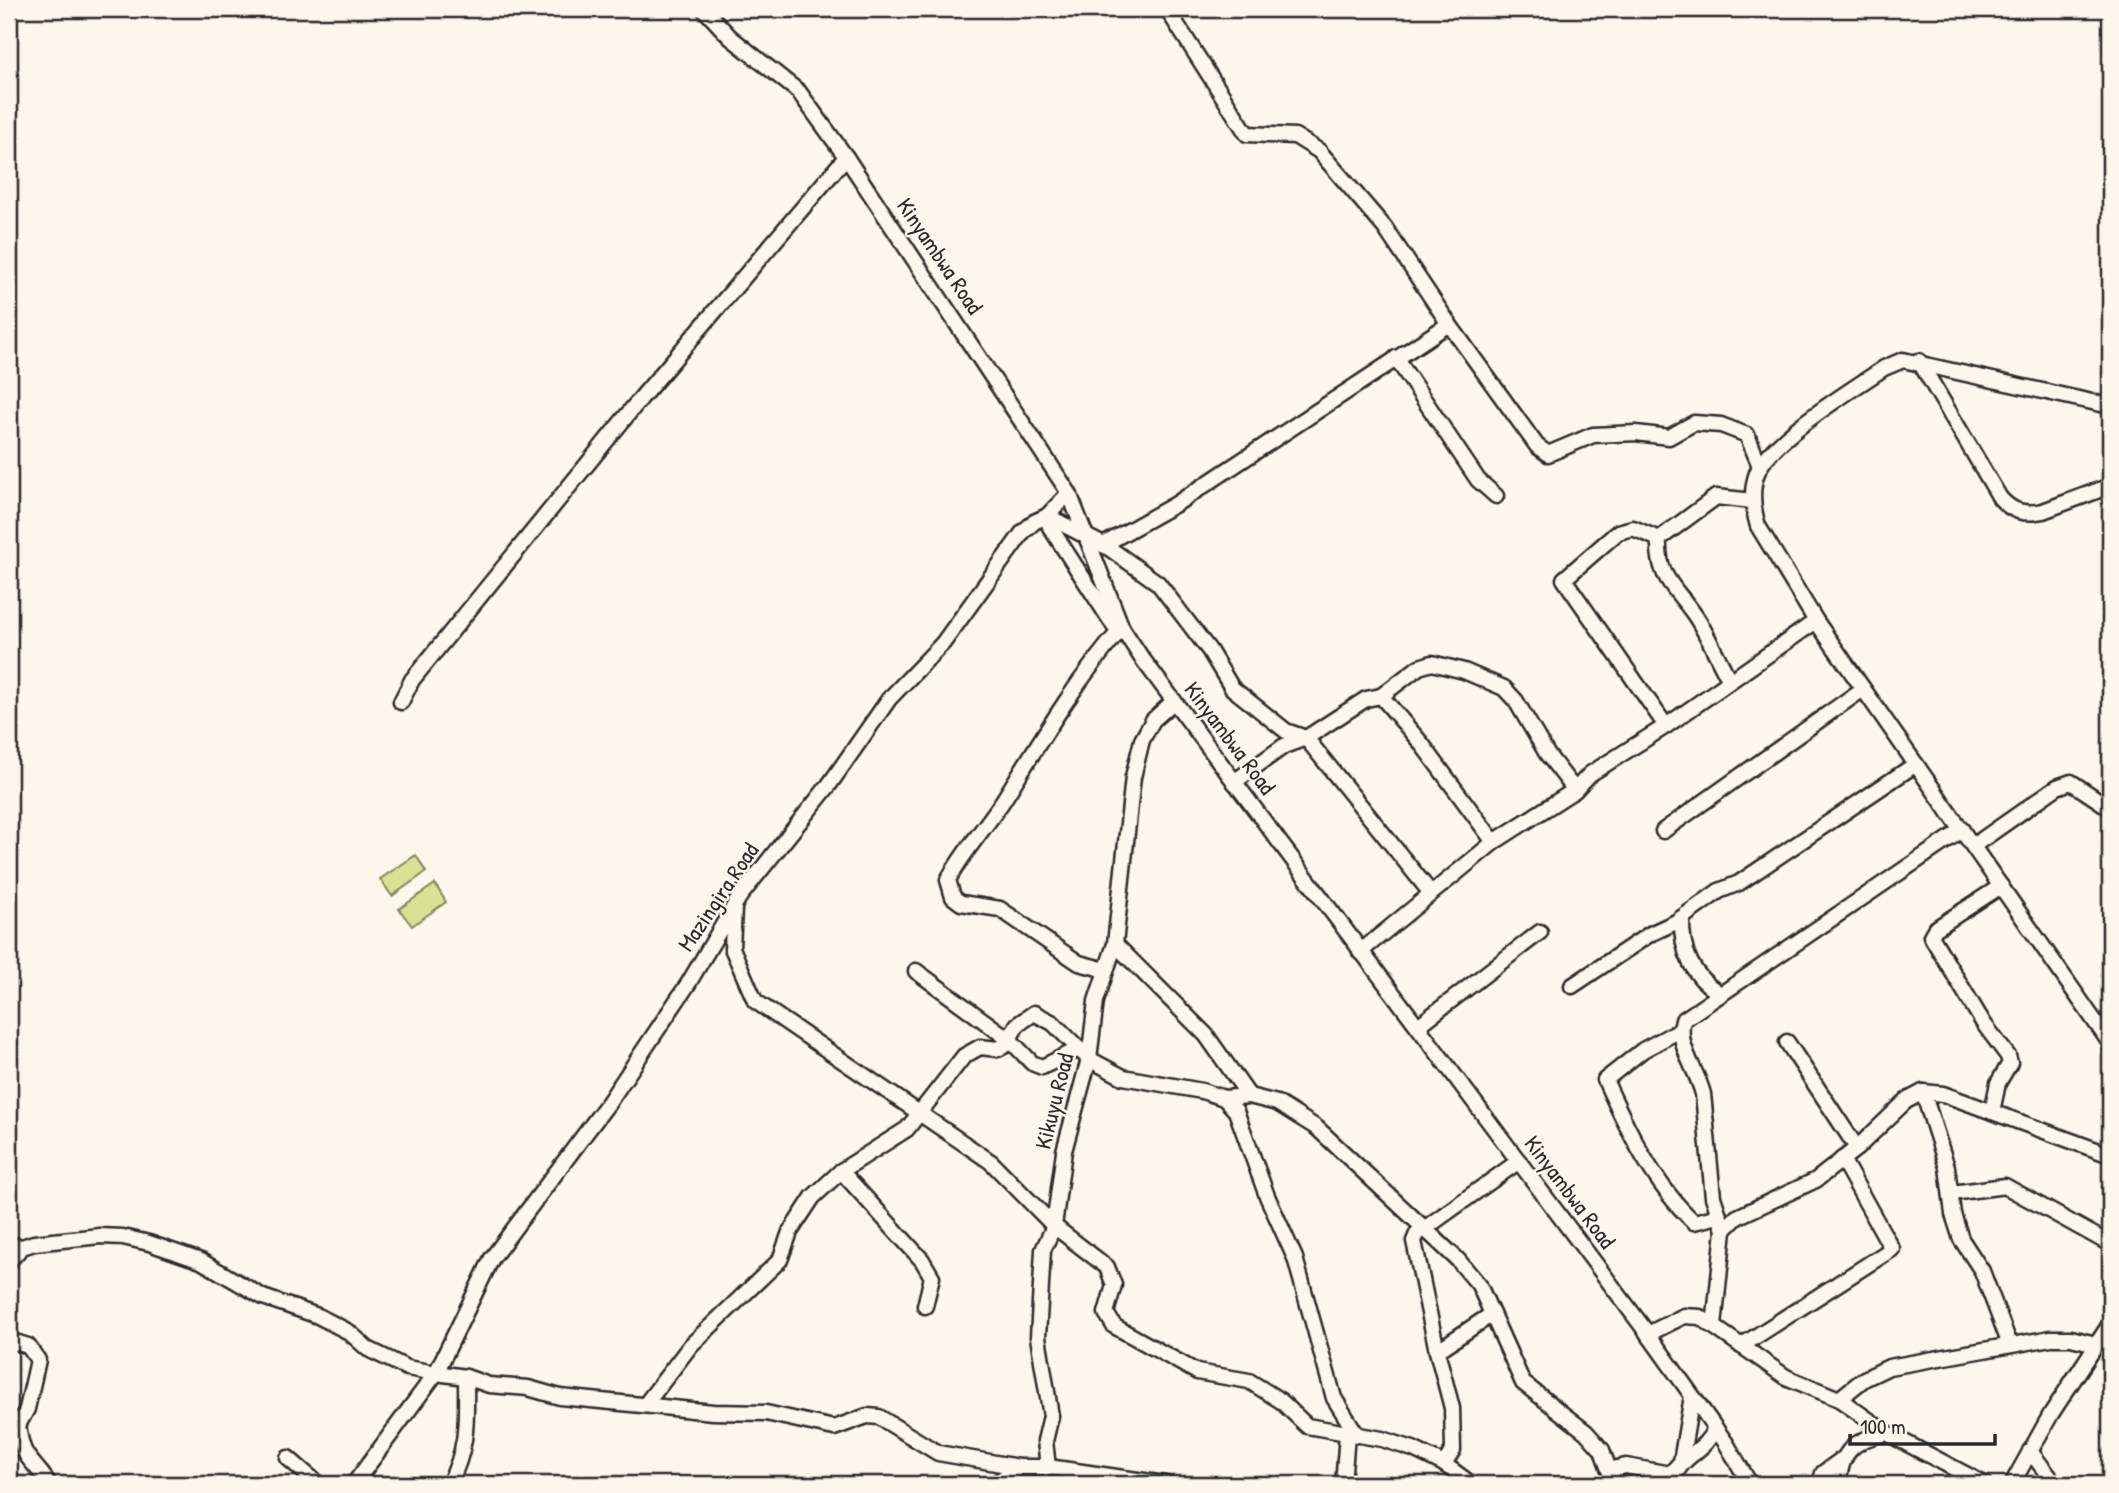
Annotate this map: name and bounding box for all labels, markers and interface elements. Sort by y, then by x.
street label: Kinyambwa Road [890,191,991,320]
street label: Kinyambwa Road [1178,675,1283,801]
street label: Mazingira Road [670,836,765,957]
street label: Kikuyu Road [1027,1050,1080,1152]
street label: Kinyambwa Road [1518,1129,1623,1255]
scale bar [1850,1402,1995,1446]
text: 100 m [1860,1412,1906,1441]

